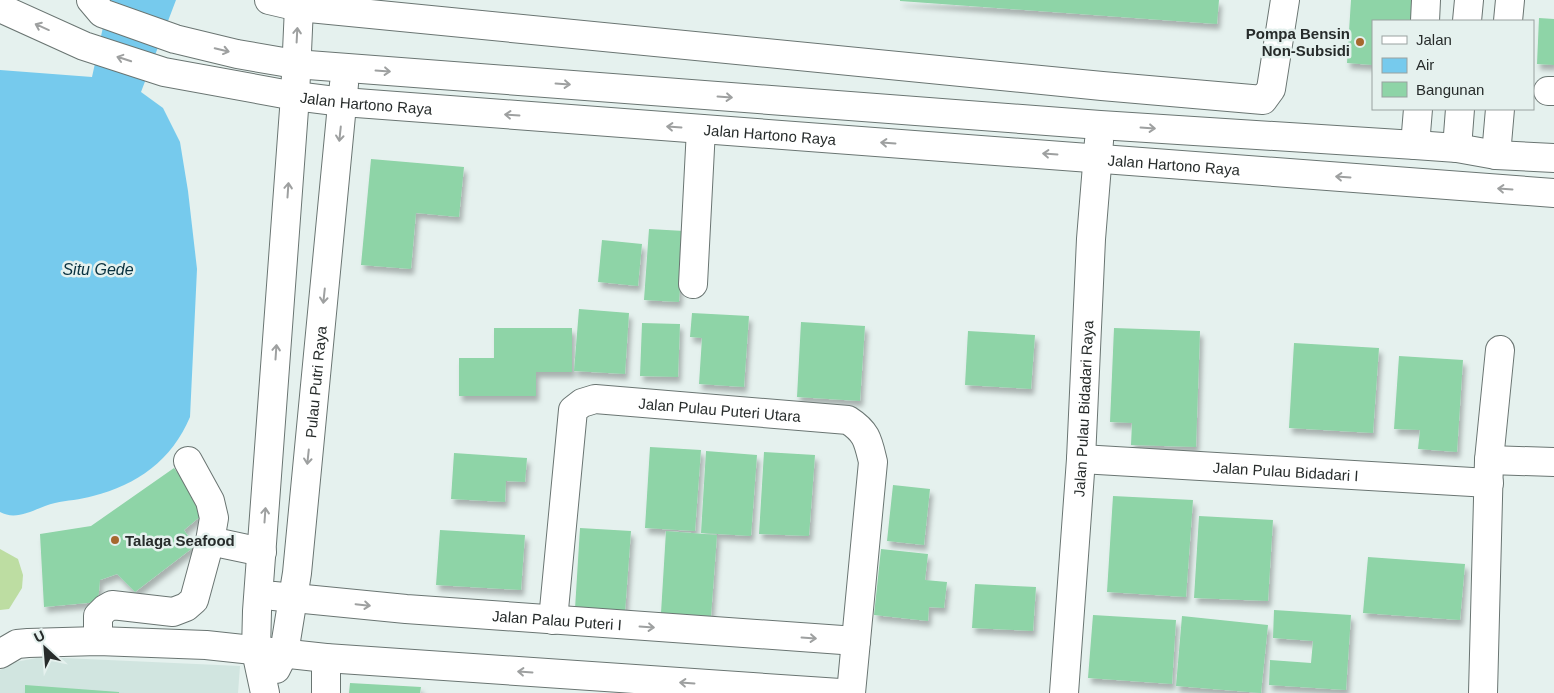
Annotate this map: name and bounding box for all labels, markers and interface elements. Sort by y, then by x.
legend [1372,20,1534,110]
one-way arrow [35,22,50,31]
place label: Pompa Bensin Non-Subsidi [1246,25,1350,59]
one-way arrow [293,28,302,44]
text: Jalan [1416,31,1452,48]
marker: Pompa Bensin Non-Subsidi [1354,36,1366,48]
one-way arrow [214,46,230,55]
one-way arrow [117,54,132,63]
text: Air [1416,56,1434,73]
one-way arrow [375,66,391,75]
one-way arrow [555,80,571,89]
text: Bangunan [1416,81,1484,98]
street label: Jalan Hartono Raya [299,88,433,117]
one-way arrow [717,92,733,101]
one-way arrow [504,110,520,119]
street label: Jalan Hartono Raya [703,121,837,148]
one-way arrow [666,122,682,131]
one-way arrow [1140,124,1156,133]
one-way arrow [335,126,344,142]
one-way arrow [880,138,896,147]
one-way arrow [1042,150,1058,159]
street label: Jalan Hartono Raya [1107,151,1241,178]
one-way arrow [1336,172,1352,181]
one-way arrow [283,183,293,199]
one-way arrow [1498,184,1514,194]
water label: Situ Gede [62,261,134,278]
one-way arrow [319,287,329,303]
street label: Jalan Pulau Bidadari Raya [1070,319,1096,498]
street label: Pulau Putri Raya [302,324,329,439]
one-way arrow [272,345,281,361]
street label: Jalan Pulau Puteri Utara [638,394,802,425]
one-way arrow [304,449,313,465]
street label: Jalan Pulau Bidadari I [1212,458,1359,484]
one-way arrow [260,507,269,523]
place label: Talaga Seafood [125,532,235,549]
marker: Talaga Seafood [109,534,121,546]
one-way arrow [354,600,370,610]
street label: Jalan Palau Puteri I [491,607,623,633]
one-way arrow [639,622,655,631]
north arrow [20,623,70,673]
text: U [31,627,47,646]
one-way arrow [801,633,817,643]
one-way arrow [517,667,533,676]
one-way arrow [679,678,695,687]

